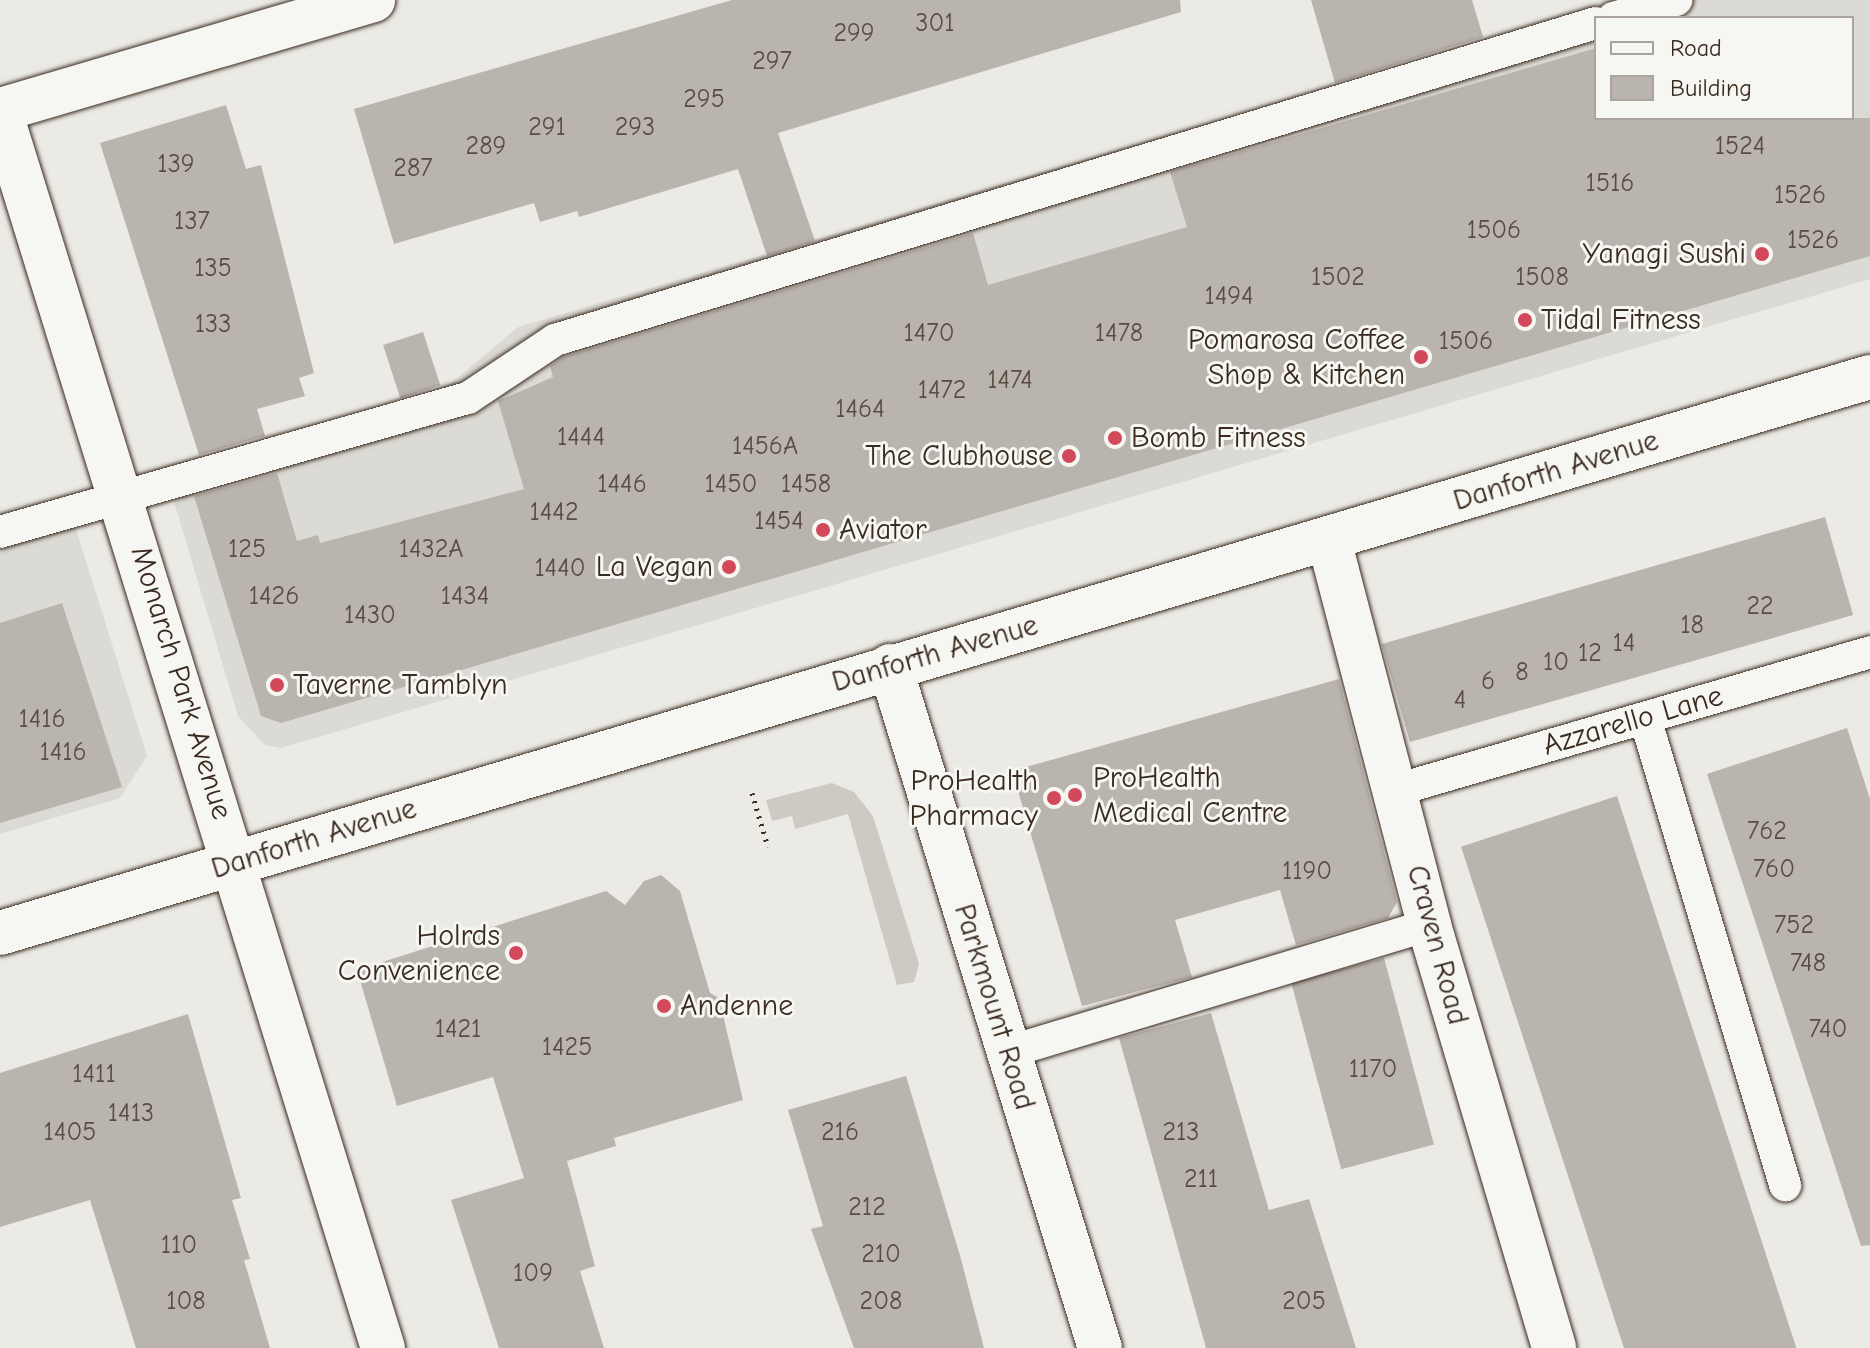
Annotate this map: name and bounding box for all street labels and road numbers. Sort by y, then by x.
street label: Danforth Avenue [1449,423,1663,519]
street label: Monarch Park Avenue [122,542,240,824]
street label: Danforth Avenue [828,607,1042,701]
street label: Azzarello Lane [1539,678,1727,764]
street label: Danforth Avenue [207,791,421,887]
street label: Craven Road [1398,861,1476,1029]
street label: Parkmount Road [946,900,1042,1114]

